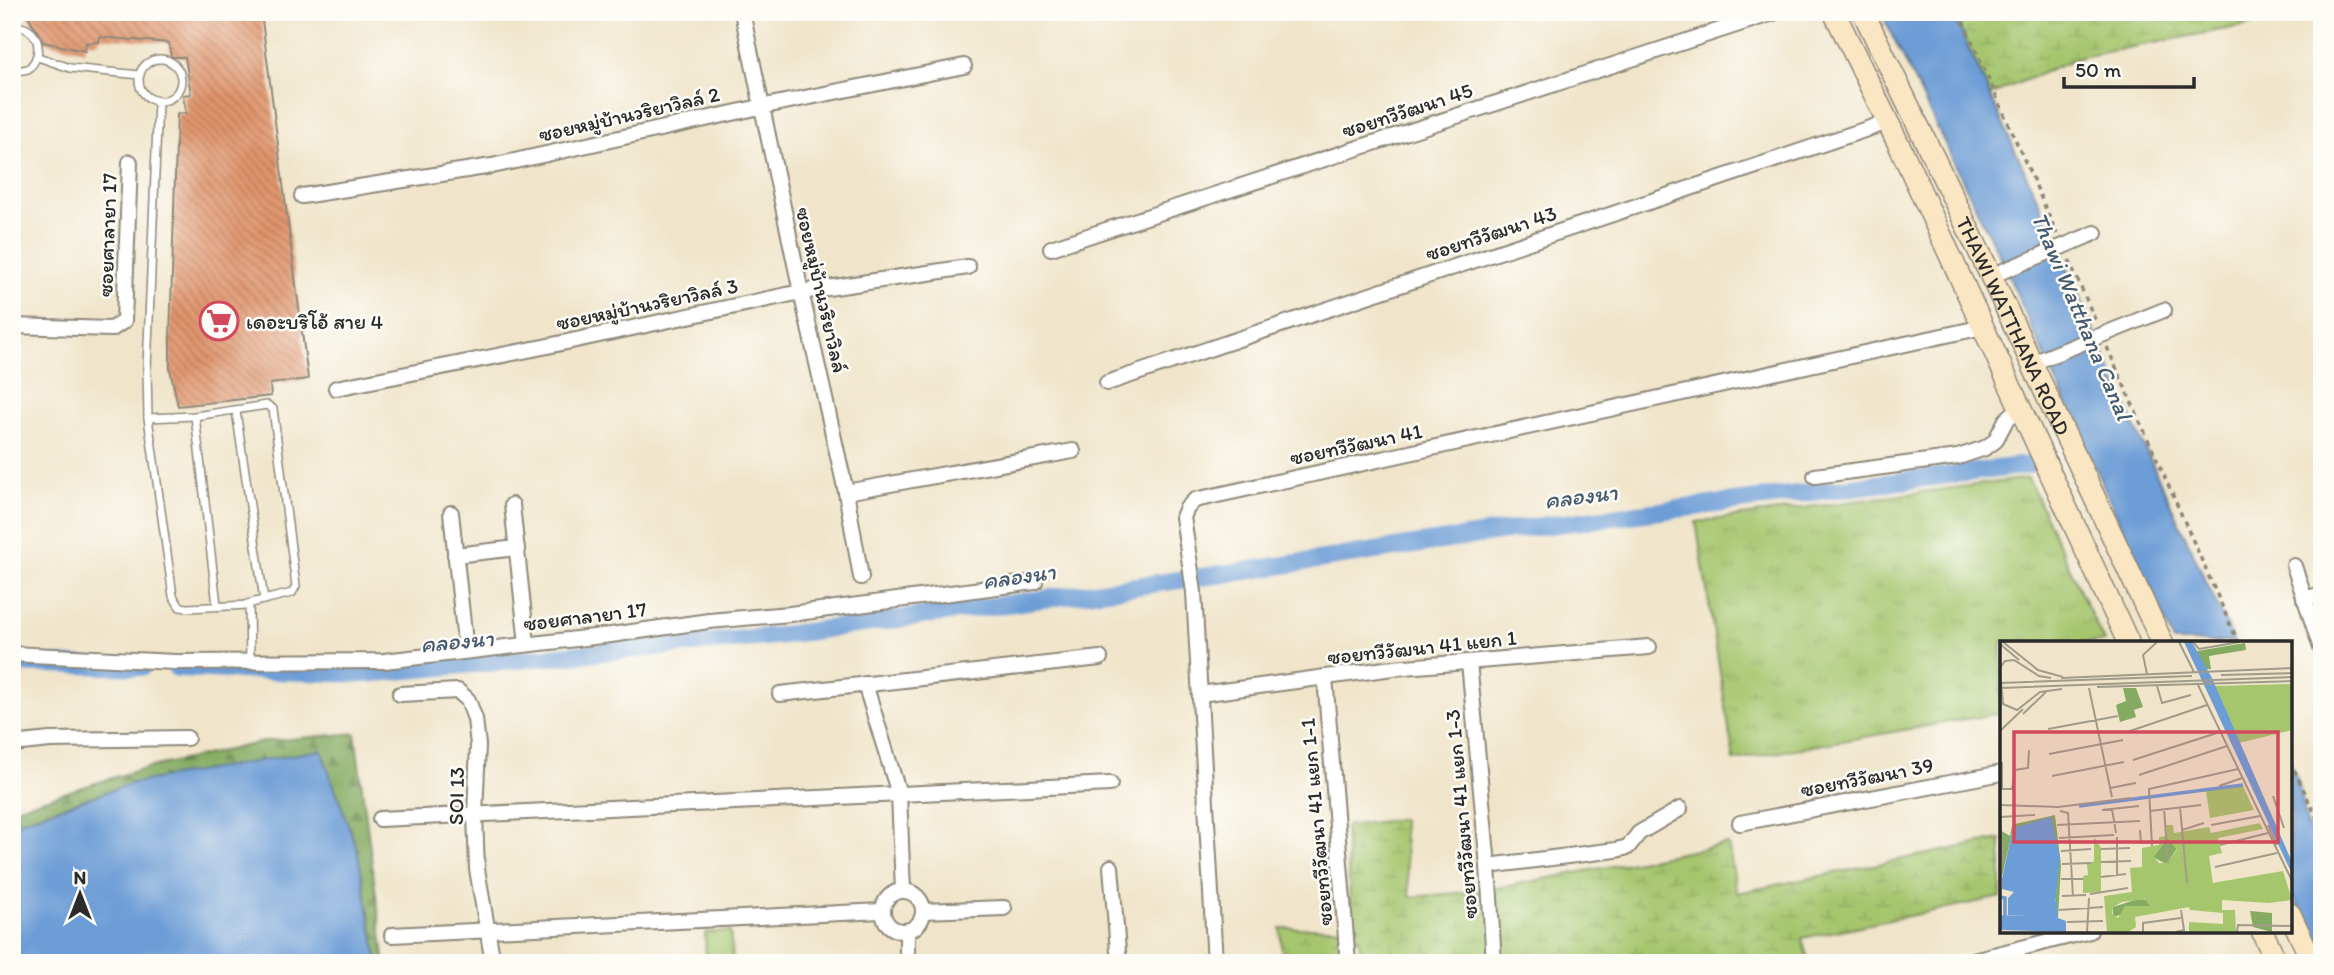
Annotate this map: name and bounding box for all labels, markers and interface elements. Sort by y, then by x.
scale bar [2064,46,2194,90]
text: 50 m [2075,57,2122,82]
street label: ซอยทวีวัฒนา 45 [1339,77,1475,143]
street label: ซอยหมู่บ้านวริยาวิลล์ 2 [536,81,722,149]
street label: ซอยศาลายา 17 [92,173,122,297]
street label: ซอยทวีวัฒนา 43 [1422,200,1560,266]
street label: ซอยหมู่บ้านวริยาวิลล์ [789,205,853,376]
water label: Thawi Watthana Canal [2026,208,2139,426]
street label: THAWI WATTHANA ROAD [1951,212,2076,439]
street label: ซอยหมู่บ้านวริยาวิลล์ 3 [554,273,741,337]
supermarket icon: เดอะบริโอ้ สาย 4 [198,300,240,342]
place label: เดอะบริโอ้ สาย 4 [246,309,384,334]
street label: ซอยทวีวัฒนา 41 [1288,418,1425,470]
water label: คลองนา [1543,478,1620,514]
water label: คลองนา [981,557,1058,595]
street label: ซอยศาลายา 17 [522,596,648,636]
water label: คลองนา [419,624,495,658]
street label: ซอยทวีวัฒนา 41 แยก 1 [1326,625,1518,669]
inset map [2000,641,2292,933]
street label: ซอยทวีวัฒนา 41 แยก 1-3 [1439,708,1483,920]
street label: ซอยทวีวัฒนา 41 แยก 1-1 [1294,717,1338,927]
street label: ซอยทวีวัฒนา 39 [1799,752,1935,802]
street label: SOI 13 [443,767,469,825]
north arrow [46,860,116,930]
text: N [74,866,86,889]

